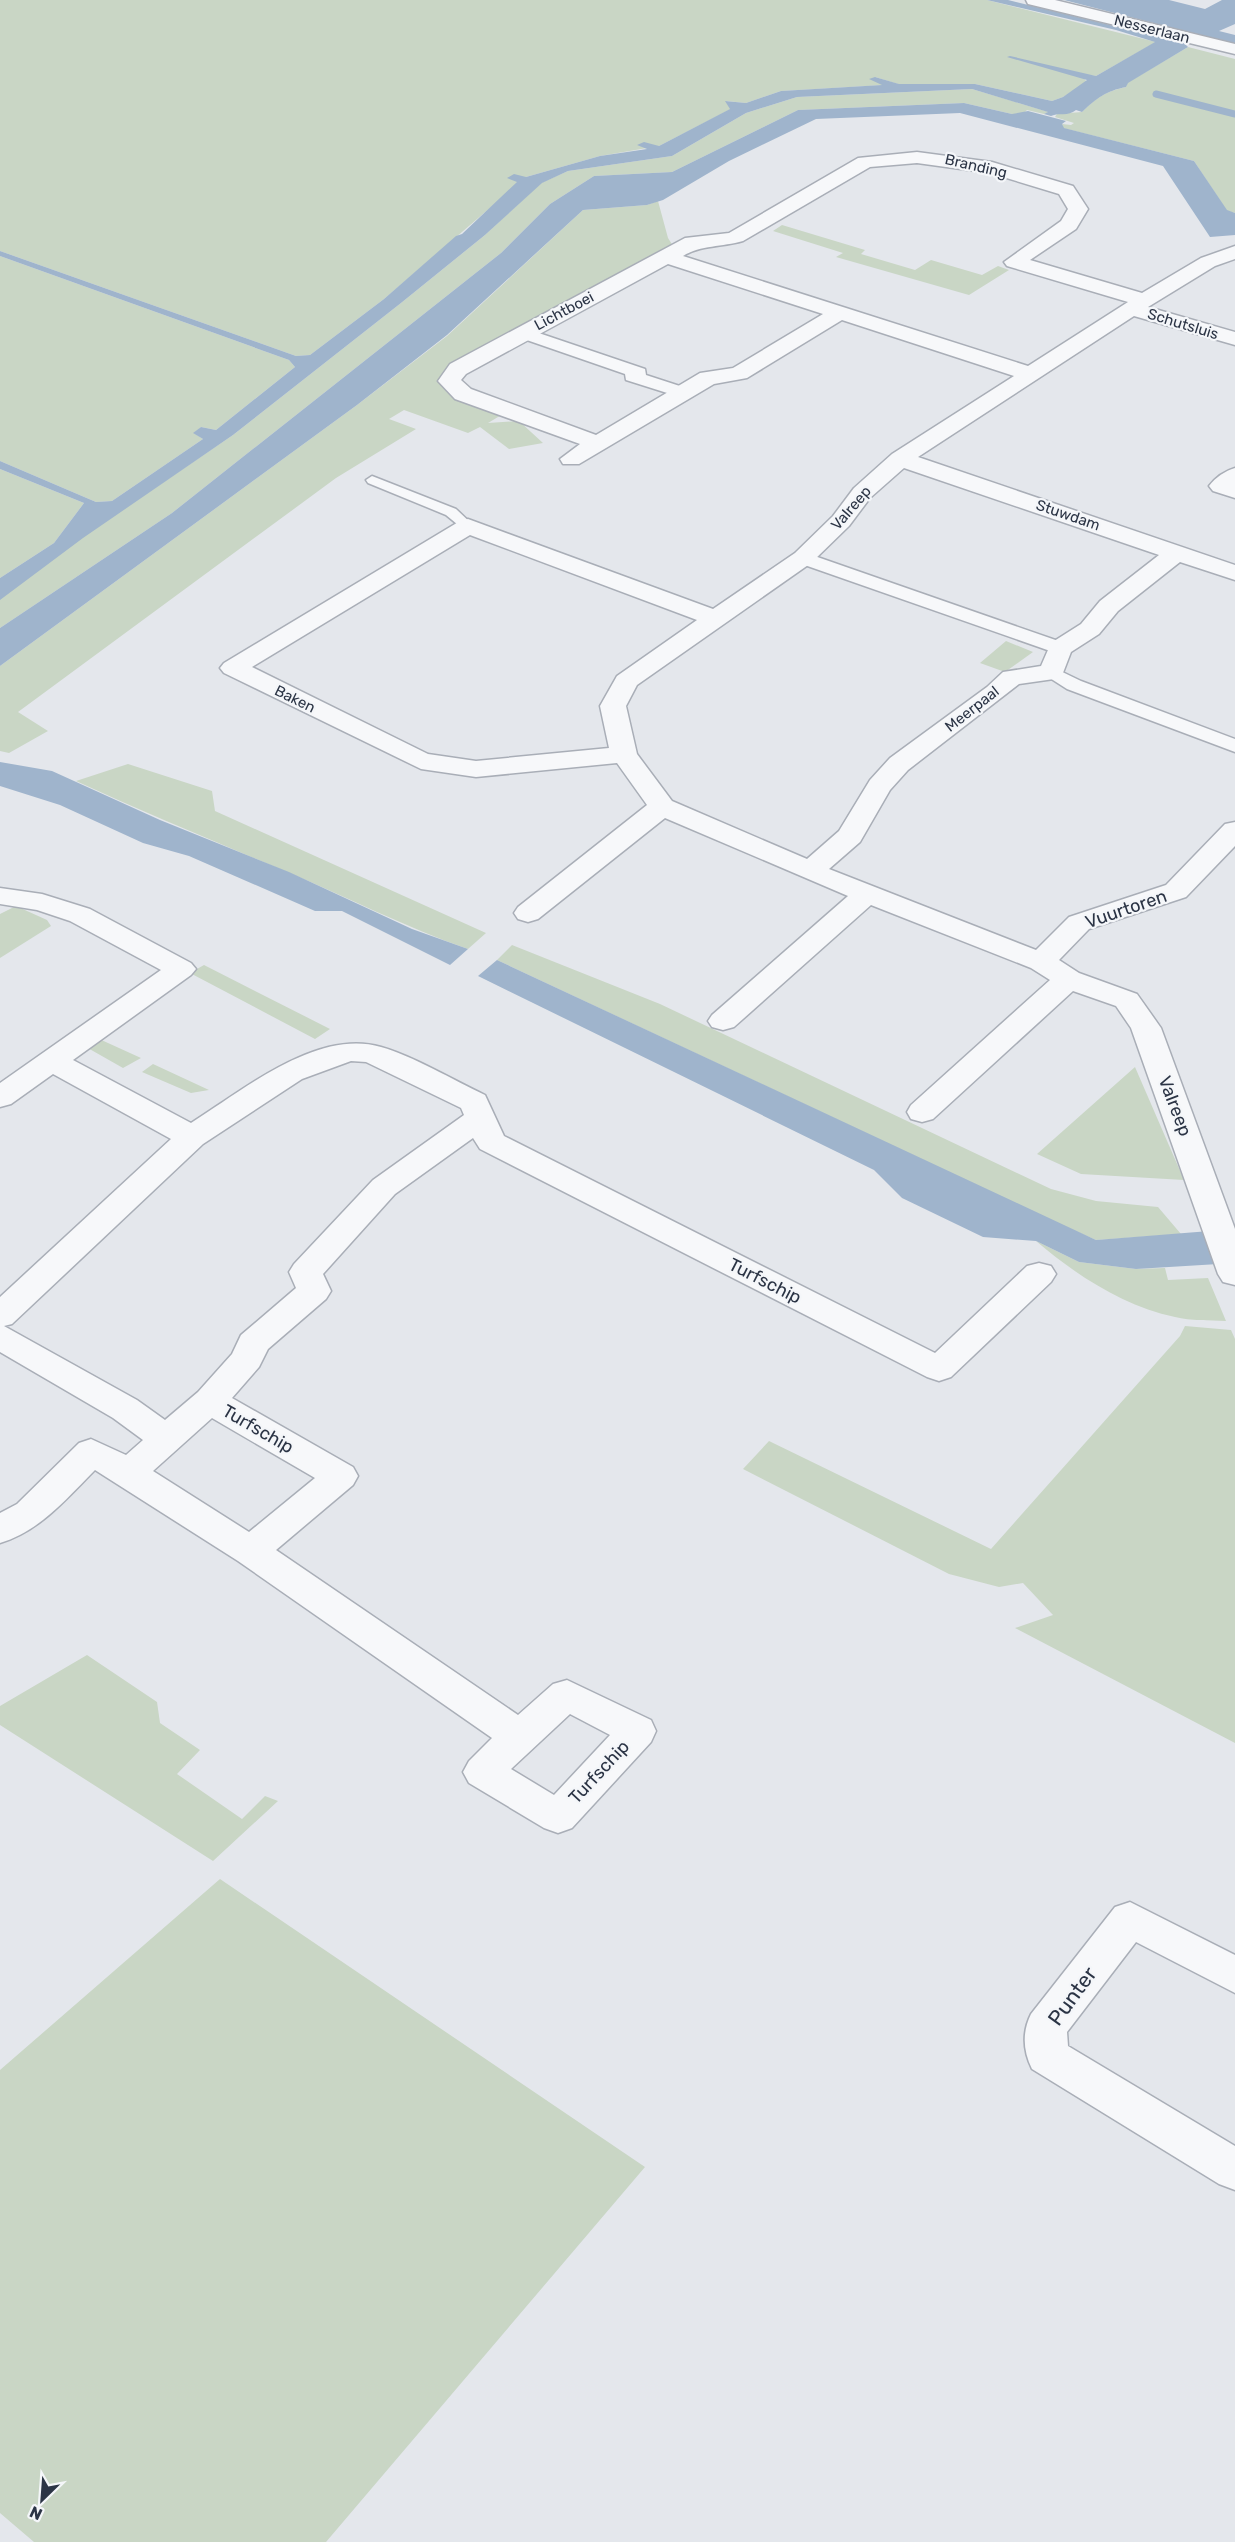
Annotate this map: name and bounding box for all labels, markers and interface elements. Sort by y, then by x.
street label: Nesserlaan [1112,11,1192,47]
street label: Branding [943,150,1009,182]
street label: Lichtboei [531,288,597,334]
street label: Schutsluis [1145,305,1221,343]
street label: Valreep [827,482,875,534]
street label: Stuwdam [1034,496,1102,534]
street label: Baken [272,681,318,717]
street label: Meerpaal [941,682,1003,736]
street label: Vuurtoren [1082,885,1170,933]
street label: Valreep [1154,1073,1196,1139]
street label: Turfschip [725,1253,805,1309]
street label: Turfschip [218,1400,298,1458]
street label: Turfschip [564,1736,634,1808]
street label: Punter [1042,1962,1102,2030]
north arrow [12,2470,72,2530]
text: N [27,2502,45,2524]

